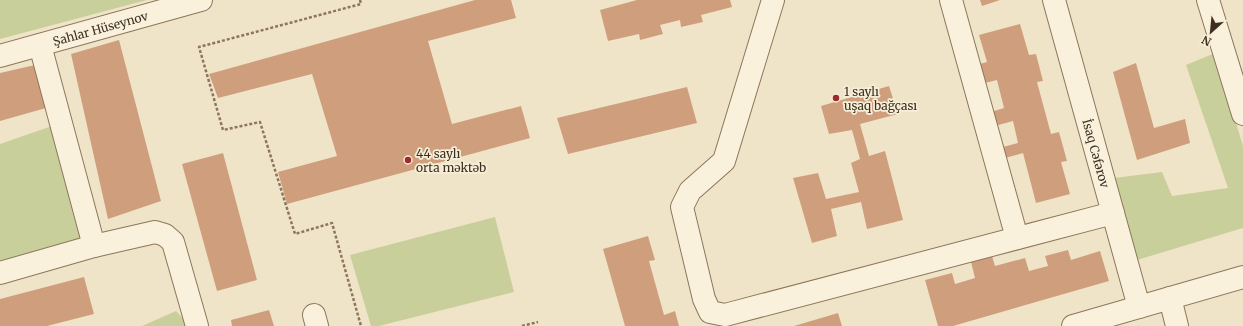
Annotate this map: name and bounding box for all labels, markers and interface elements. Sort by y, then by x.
street label: Şahlar Hüseynov [51,8,150,48]
north arrow [1191,12,1231,52]
text: N [1199,33,1214,49]
place label: 1 saylı uşaq bağçası [844,84,917,113]
marker: 1 saylı uşaq bağçası [831,93,841,103]
street label: İsaq Cəfərov [1080,117,1113,189]
place label: 44 saylı orta məktəb [416,146,486,175]
marker: 44 saylı orta məktəb [403,155,413,165]

